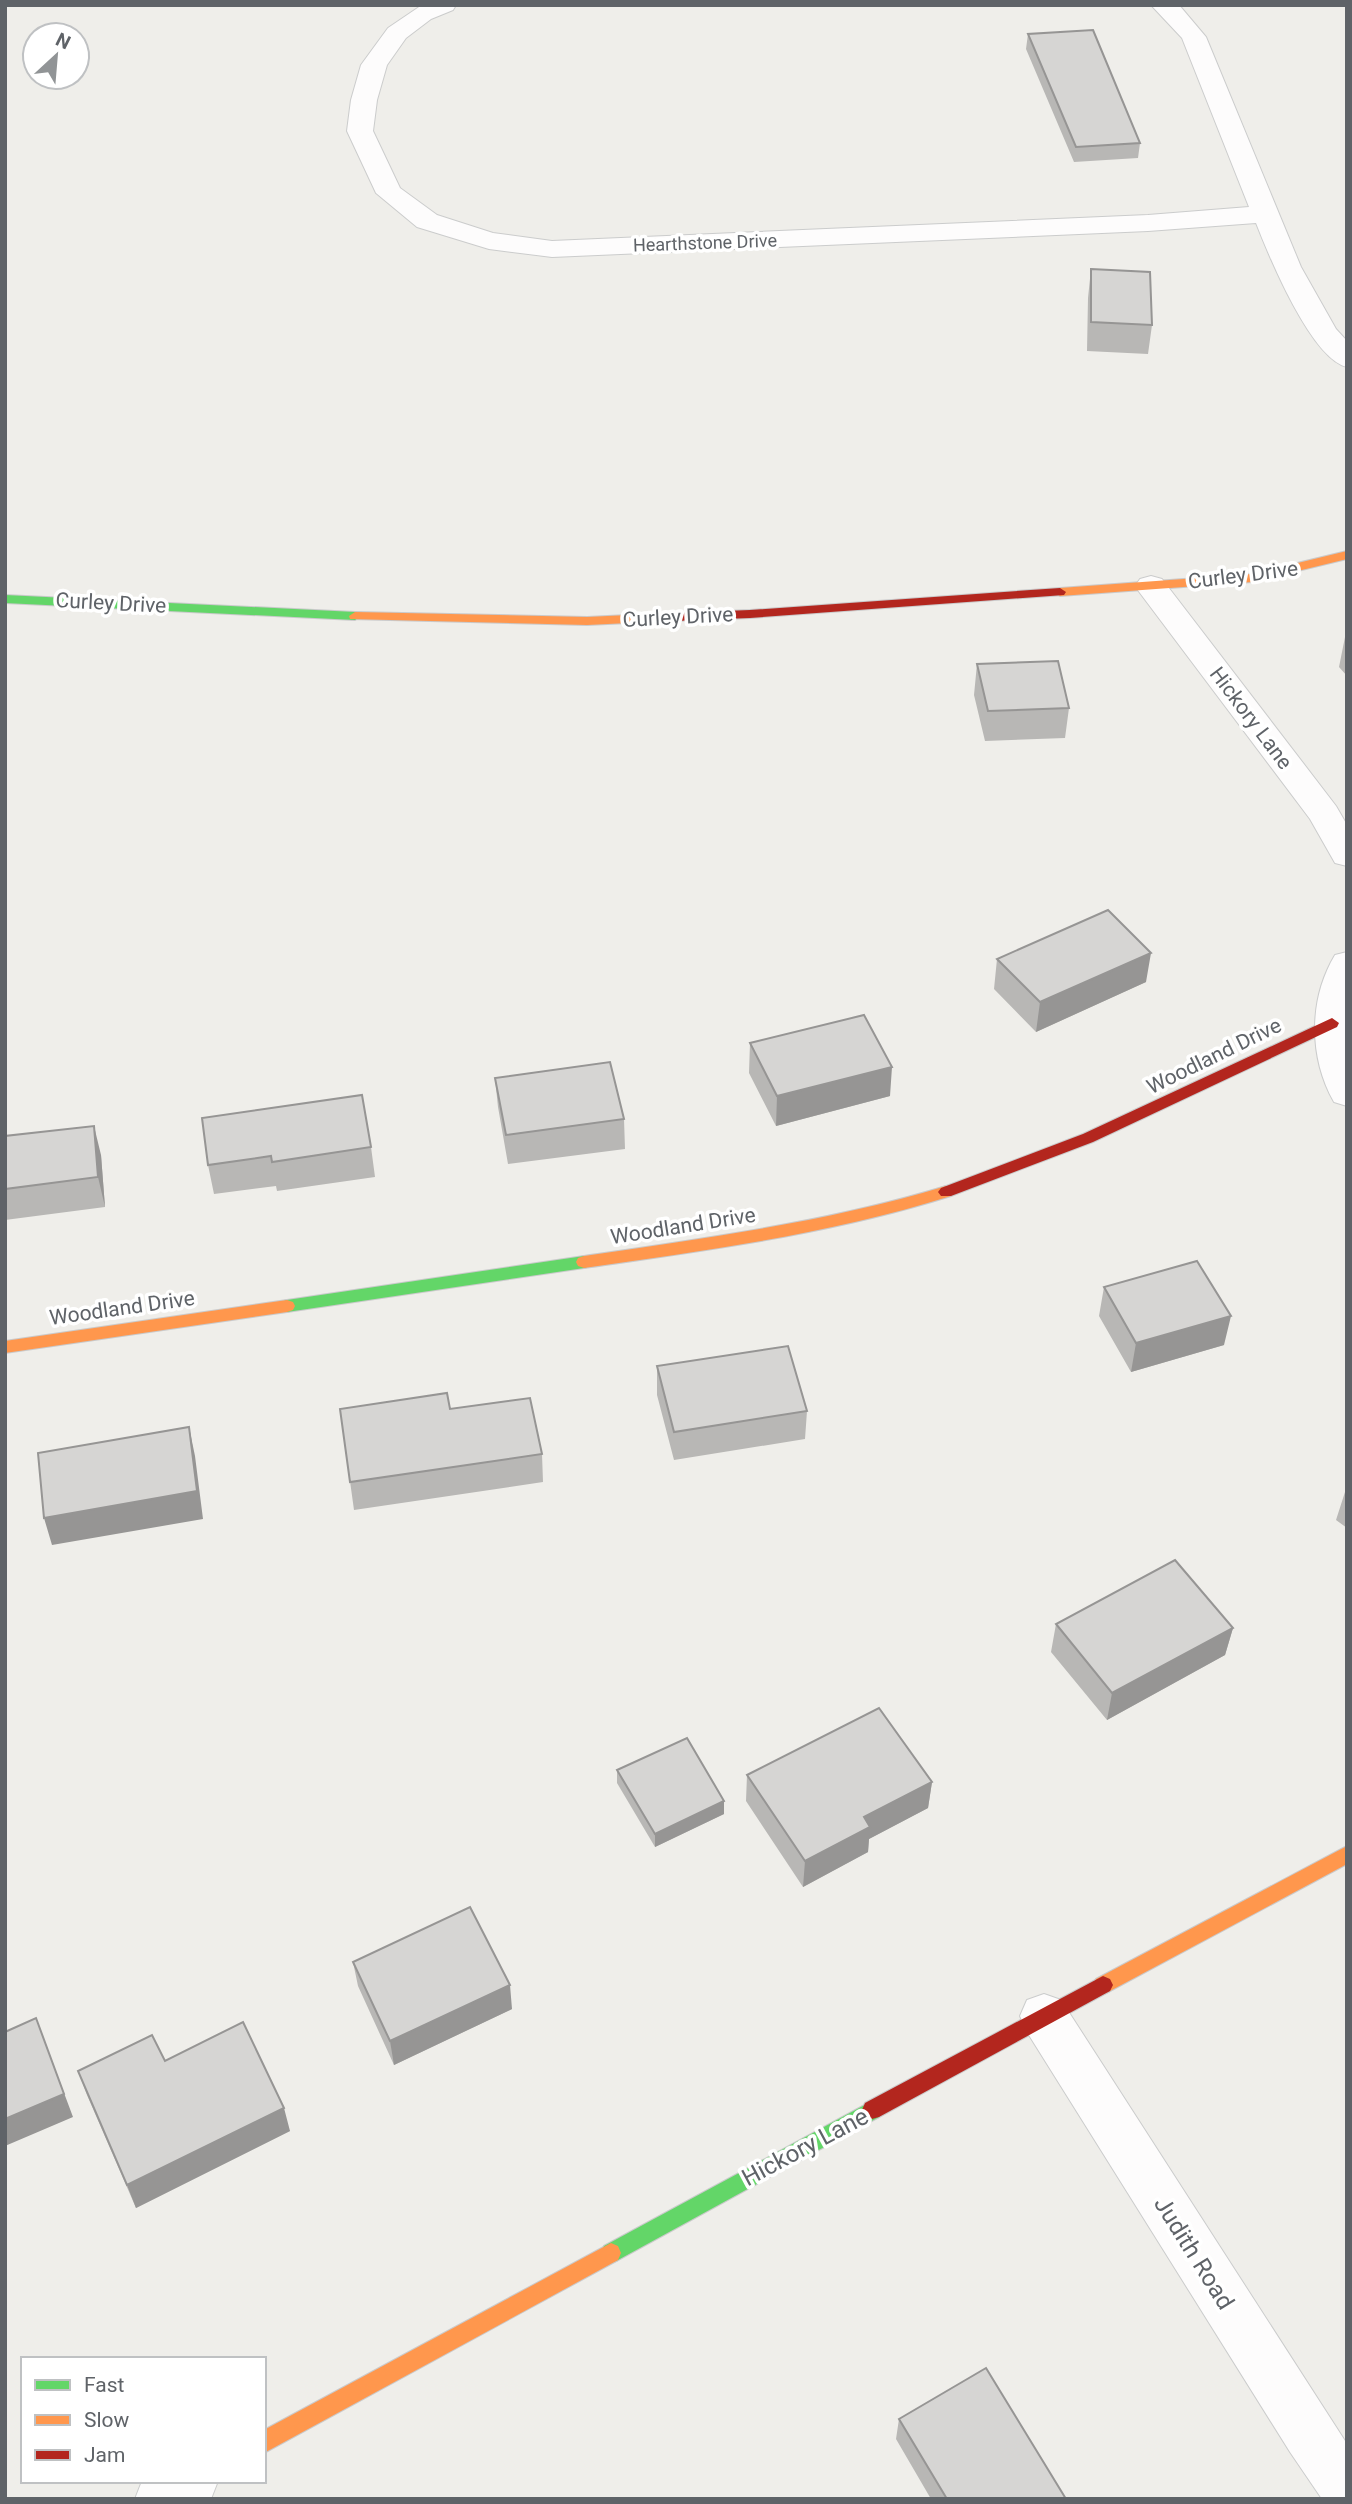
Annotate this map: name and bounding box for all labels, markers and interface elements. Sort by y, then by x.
north arrow [21,21,91,91]
text: N [52,28,74,54]
street label: Hearthstone Drive [633,229,777,256]
street label: Curley Drive [1187,556,1299,594]
street label: Curley Drive [55,588,167,618]
street label: Curley Drive [622,602,734,632]
street label: Hickory Lane [1205,662,1297,774]
street label: Woodland Drive [1143,1013,1285,1099]
street label: Woodland Drive [609,1203,757,1249]
street label: Woodland Drive [48,1286,196,1330]
street label: Hickory Lane [737,2102,873,2192]
street label: Judith Road [1148,2191,1240,2315]
legend [21,2357,266,2483]
text: Fast [84,2373,125,2397]
text: Slow [84,2408,130,2432]
text: Jam [84,2443,125,2467]

